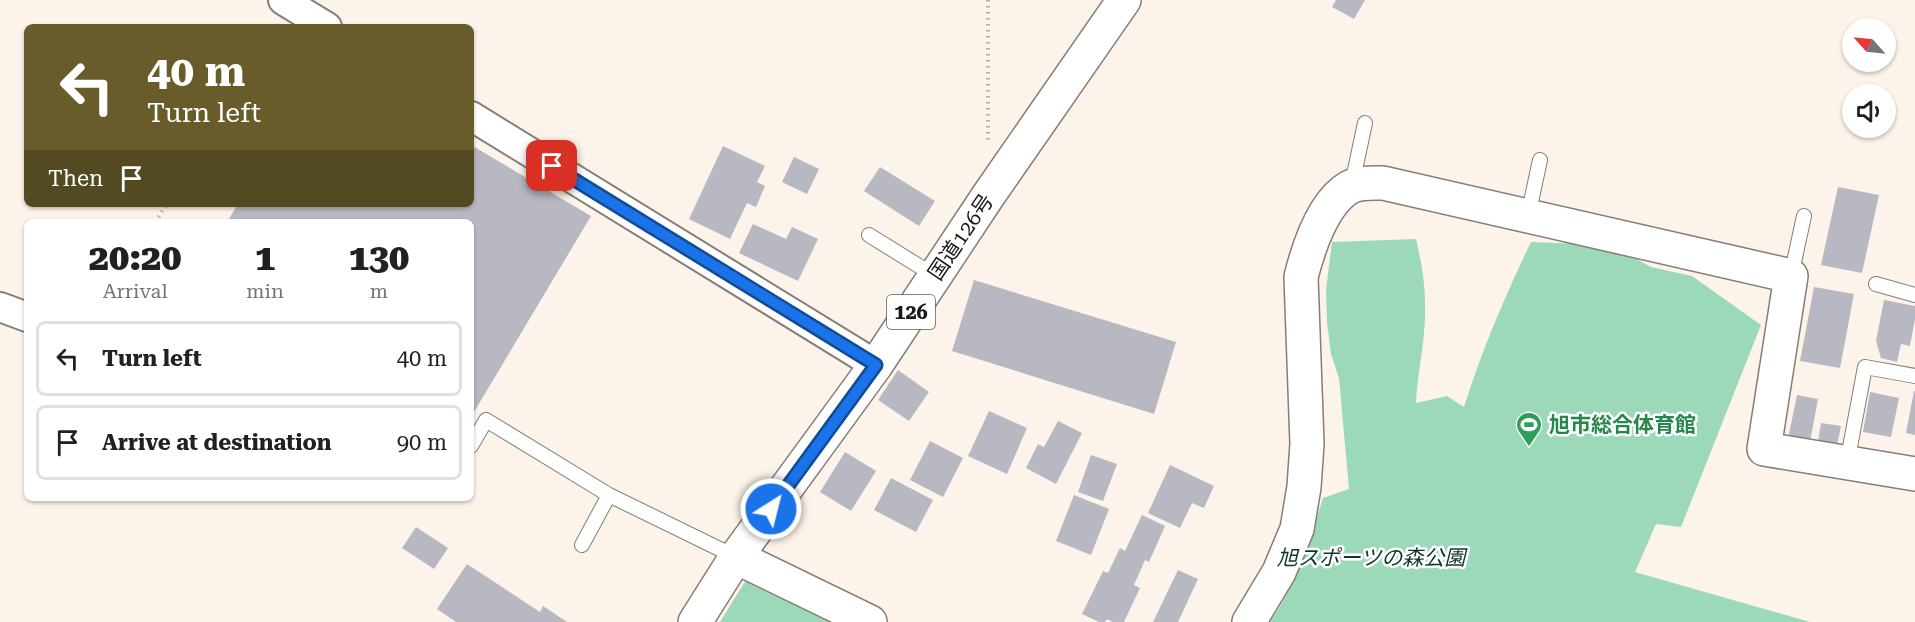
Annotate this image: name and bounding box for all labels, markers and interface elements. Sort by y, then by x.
north arrow [1842,18,1896,72]
map controls [1842,18,1896,138]
text: 40 m [147,47,245,96]
icon: left [48,48,126,126]
button: sound [1842,84,1896,138]
text: Turn left [147,97,261,129]
pin [526,140,577,191]
icon: arrive [535,149,568,182]
icon: arrive [115,162,148,195]
text: Then [48,166,103,191]
street label: 国道126号 [924,190,998,284]
text: 20:20 [89,237,181,279]
text: 1 [255,237,275,279]
text: 130 [349,237,409,279]
text: Arrival [103,279,168,303]
text: min [246,279,284,303]
text: m [370,279,388,303]
road number: 126 [887,295,935,329]
icon: left [51,342,84,375]
text: Turn left [102,346,202,371]
text: 40 m [397,346,447,371]
sports icon: 旭市総合体育館 [1514,410,1544,448]
place label: 旭市総合体育館 [1549,413,1696,437]
icon: arrive [51,426,84,459]
text: Arrive at destination [102,430,331,455]
text: 90 m [397,430,447,455]
position arrow [739,477,803,541]
park label: 旭スポーツの森公園 [1277,546,1468,570]

